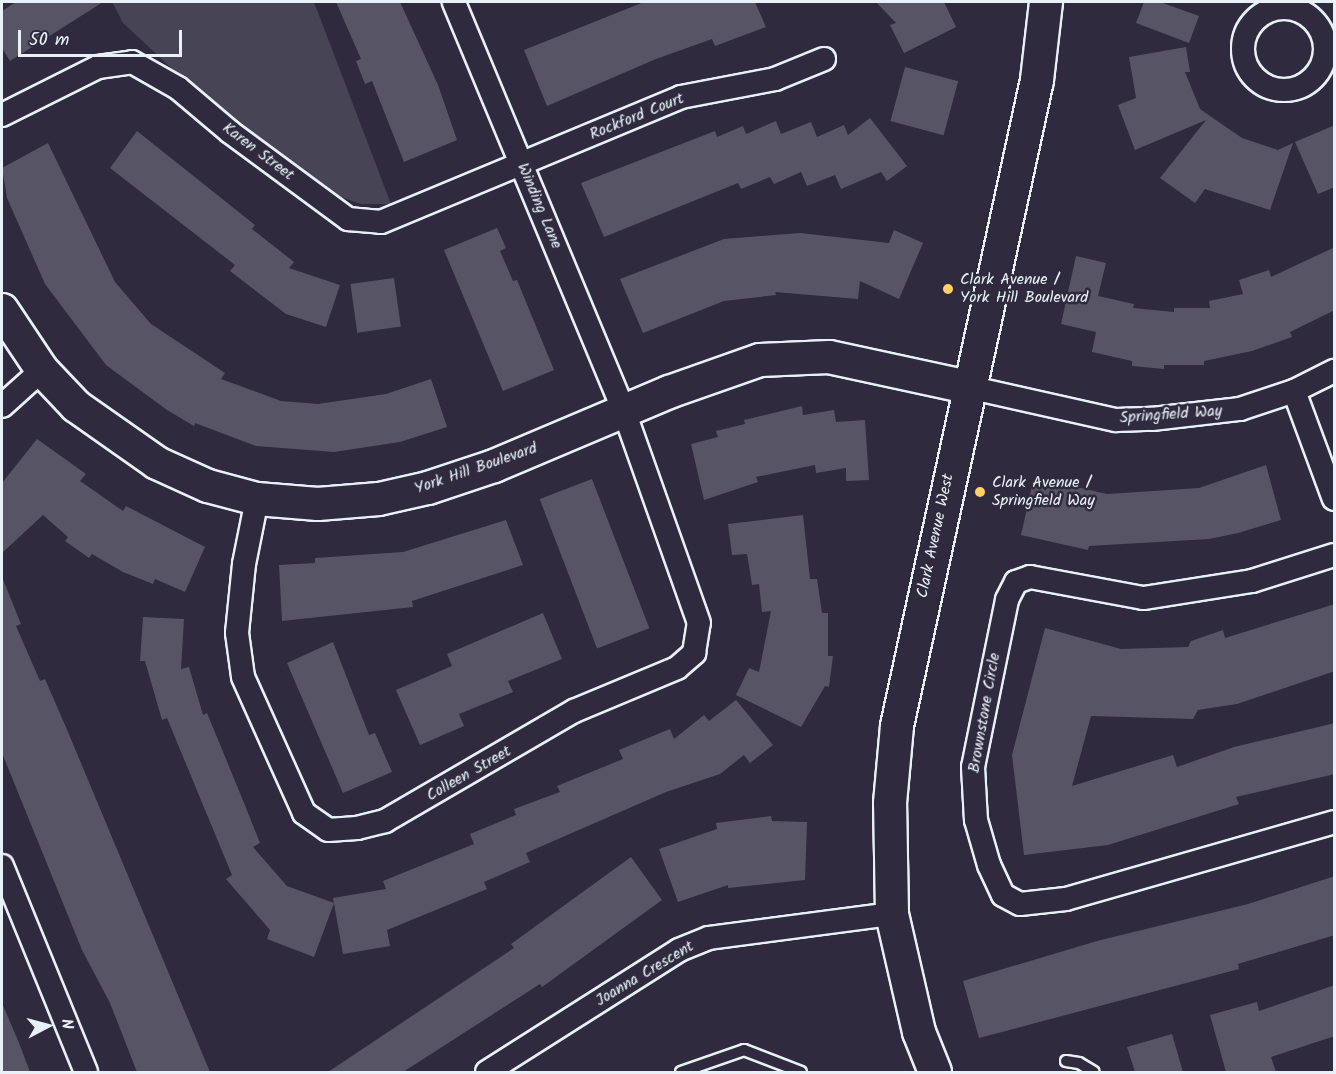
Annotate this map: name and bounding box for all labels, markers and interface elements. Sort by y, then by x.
scale bar [21,18,184,56]
text: 50 m [29,26,69,55]
street label: Rockford Court [587,89,687,145]
street label: Karen Street [218,119,298,185]
street label: Winding Lane [512,160,566,252]
place label: Clark Avenue / York Hill Boulevard [960,270,1088,308]
marker: Clark Avenue / York Hill Boulevard [941,282,955,296]
street label: Springfield Way [1119,402,1223,428]
street label: York Hill Boulevard [412,439,540,499]
street label: Clark Avenue West [913,472,959,600]
place label: Clark Avenue / Springfield Way [992,473,1095,511]
marker: Clark Avenue / Springfield Way [973,485,987,499]
street label: Brownstone Circle [965,652,1005,774]
street label: Colleen Street [423,742,515,806]
street label: Joanna Crescent [592,937,698,1011]
north arrow [18,996,78,1056]
text: N [53,1018,79,1030]

